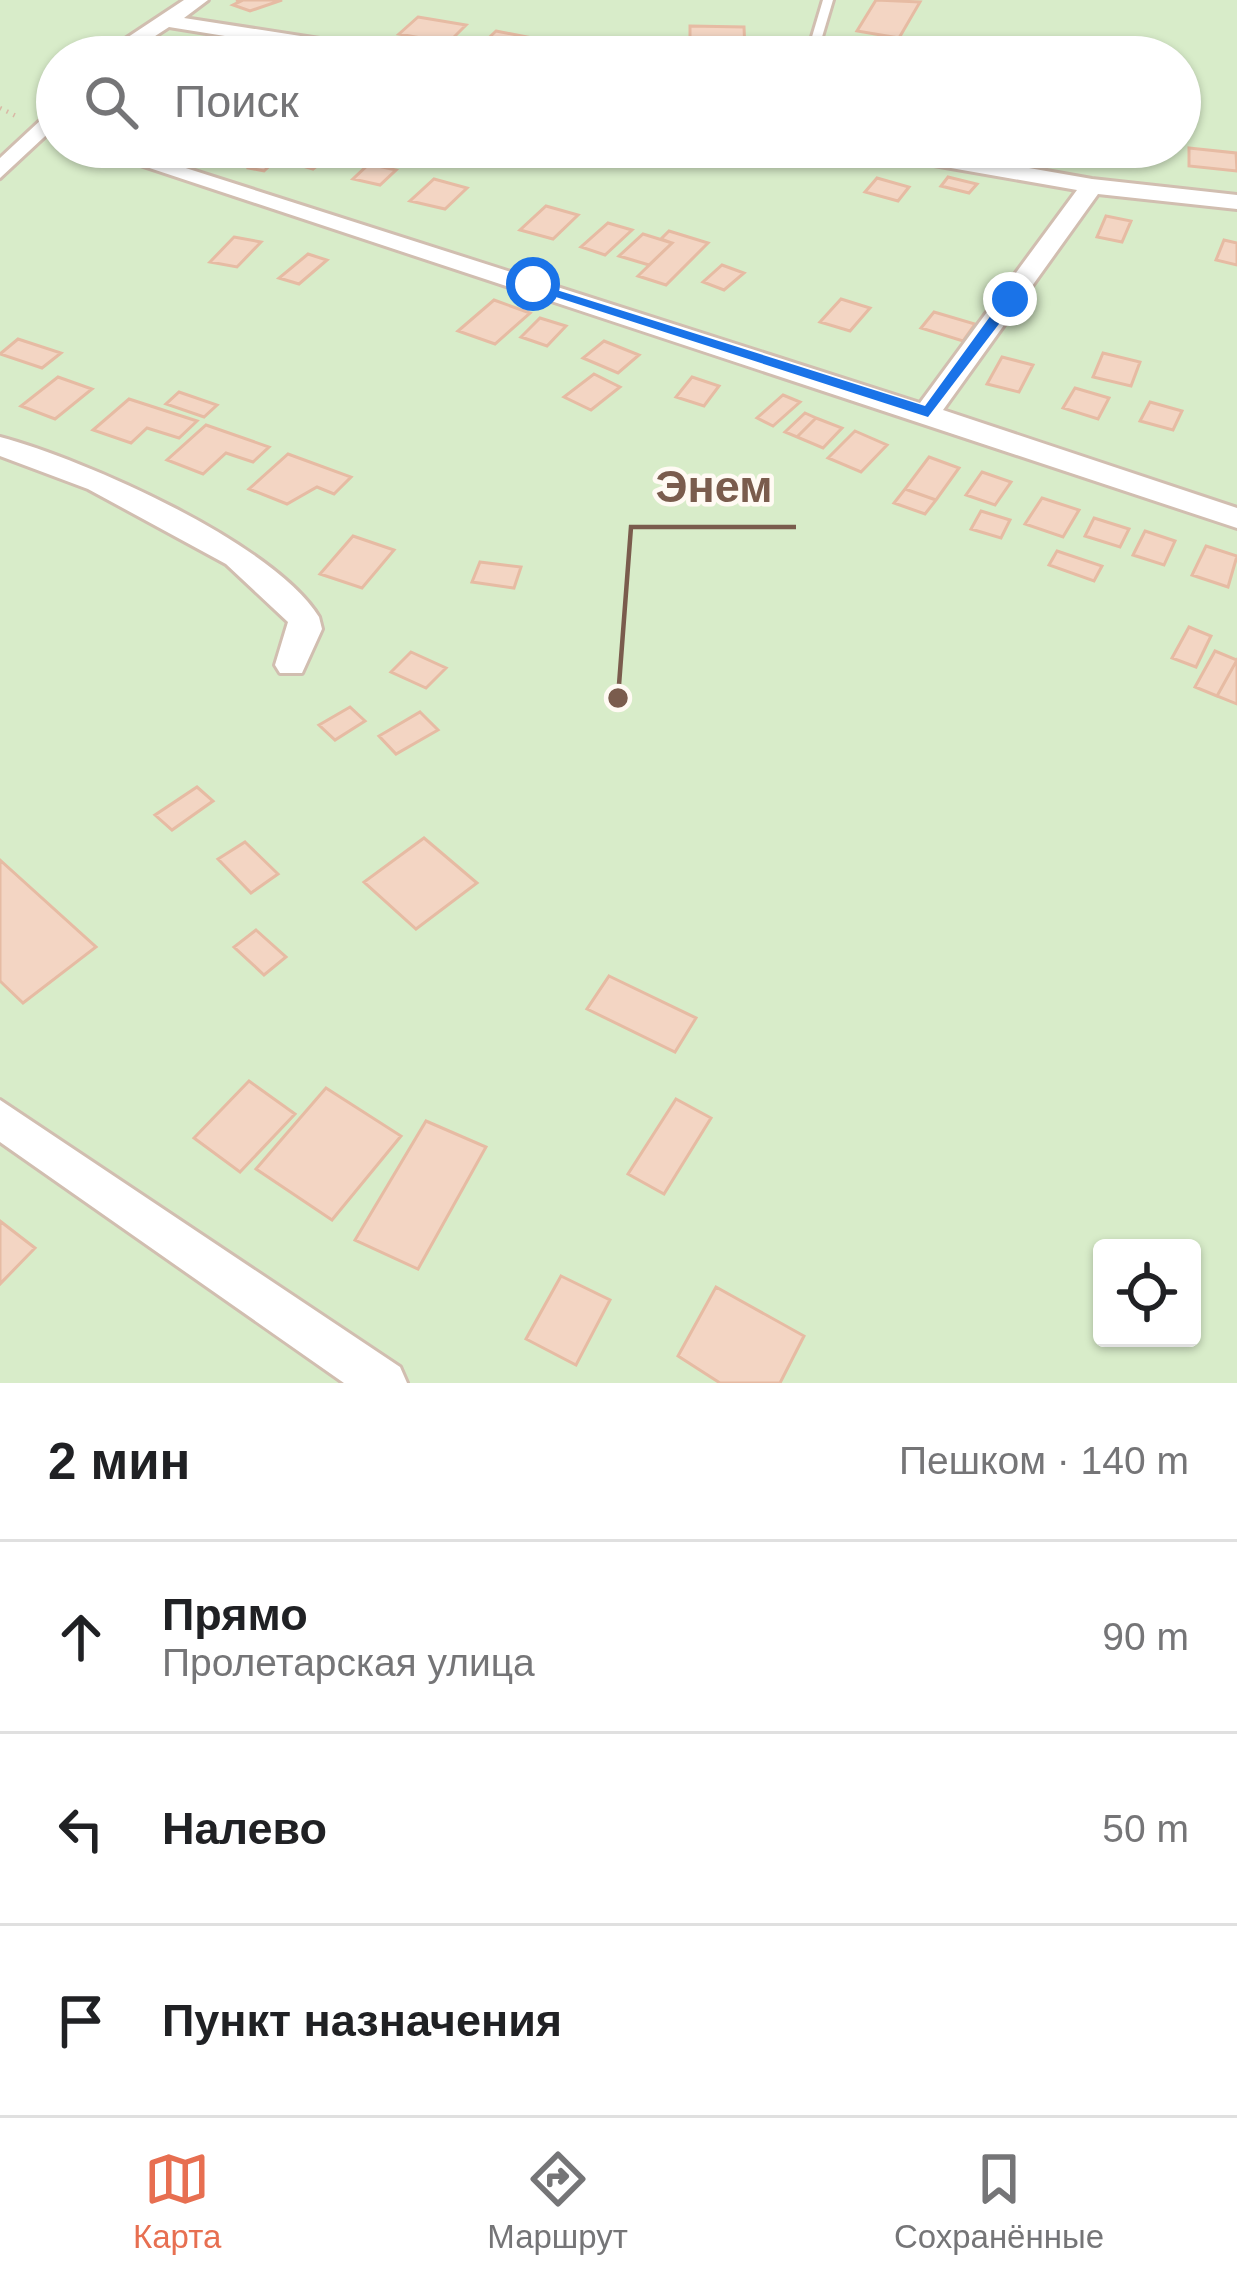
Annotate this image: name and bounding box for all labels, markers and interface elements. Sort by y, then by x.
search box [36,36,1201,168]
icon: search [78,69,144,135]
text: Поиск [174,76,299,127]
route start [506,257,560,311]
route end [983,272,1037,326]
callout: Энем [631,446,796,527]
text: Энем [656,461,772,512]
map controls [1093,1239,1201,1347]
button: locate [1093,1239,1201,1347]
text: 2 мин [48,1433,190,1490]
text: Пешком · 140 m [899,1439,1189,1482]
text: Прямо [162,1589,308,1640]
icon: ahead [48,1604,114,1670]
text: 90 m [1102,1615,1189,1658]
text: Пролетарская улица [162,1641,535,1684]
icon: left [48,1796,114,1862]
text: Налево [162,1803,327,1854]
text: 50 m [1102,1807,1189,1850]
icon: arrive [48,1988,114,2054]
text: Пункт назначения [162,1995,562,2046]
tab: Карта [133,2146,221,2256]
tab: Маршрут [487,2146,628,2256]
tab: Сохранённые [894,2146,1104,2256]

